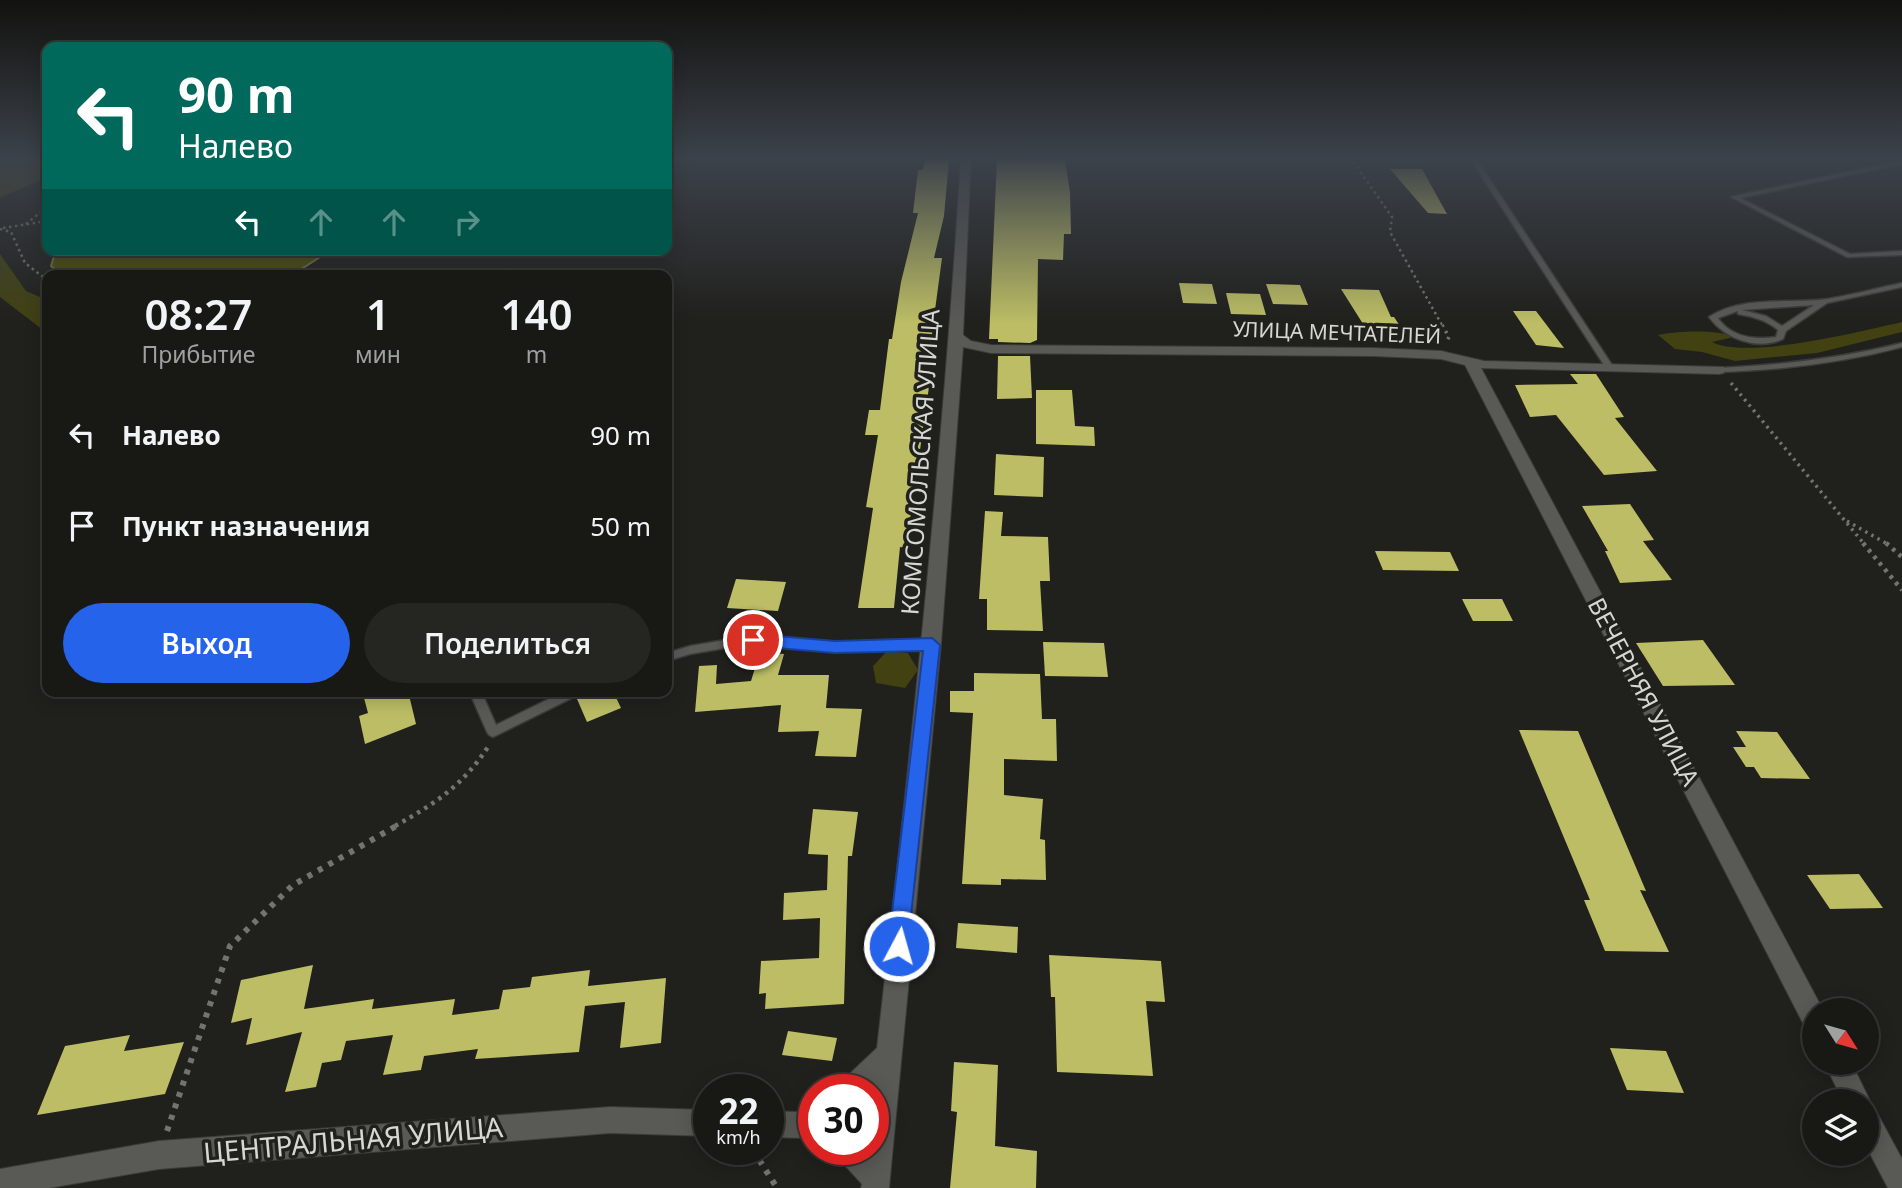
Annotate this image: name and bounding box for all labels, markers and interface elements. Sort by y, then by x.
text: 90 m [178,61,295,127]
icon: left [63,70,154,161]
text: Налево [178,124,293,167]
icon: left [229,203,267,241]
icon: ahead [302,203,340,241]
icon: ahead [375,203,413,241]
icon: right [448,203,486,241]
text: 08:27 [145,285,252,342]
text: 1 [366,285,390,342]
text: 140 [500,285,573,342]
street label: КОМСОМОЛЬСКАЯ УЛИЦА [892,307,947,616]
street label: УЛИЦА МЕЧТАТЕЛЕЙ [1232,314,1442,350]
text: Прибытие [141,338,255,370]
text: мин [355,338,401,370]
text: m [526,338,547,370]
icon: left [63,416,101,454]
text: Налево [122,417,221,453]
text: 90 m [590,417,651,453]
icon: arrive [63,507,101,545]
text: Пункт назначения [122,508,370,544]
text: 50 m [590,508,651,544]
street label: ВЕЧЕРНЯЯ УЛИЦА [1581,592,1708,792]
button: Выход [63,603,350,683]
button: Поделиться [364,603,651,683]
pin [723,610,783,670]
icon: arrive [734,621,772,659]
position arrow [862,909,936,983]
north arrow [1802,998,1880,1074]
map controls [1802,998,1879,1166]
speed limit sign: 30 [798,1074,889,1165]
text: 22 [718,1087,759,1134]
button: layers [1802,1089,1879,1166]
street label: ЦЕНТРАЛЬНАЯ УЛИЦА [202,1107,504,1171]
text: km/h [716,1125,761,1149]

